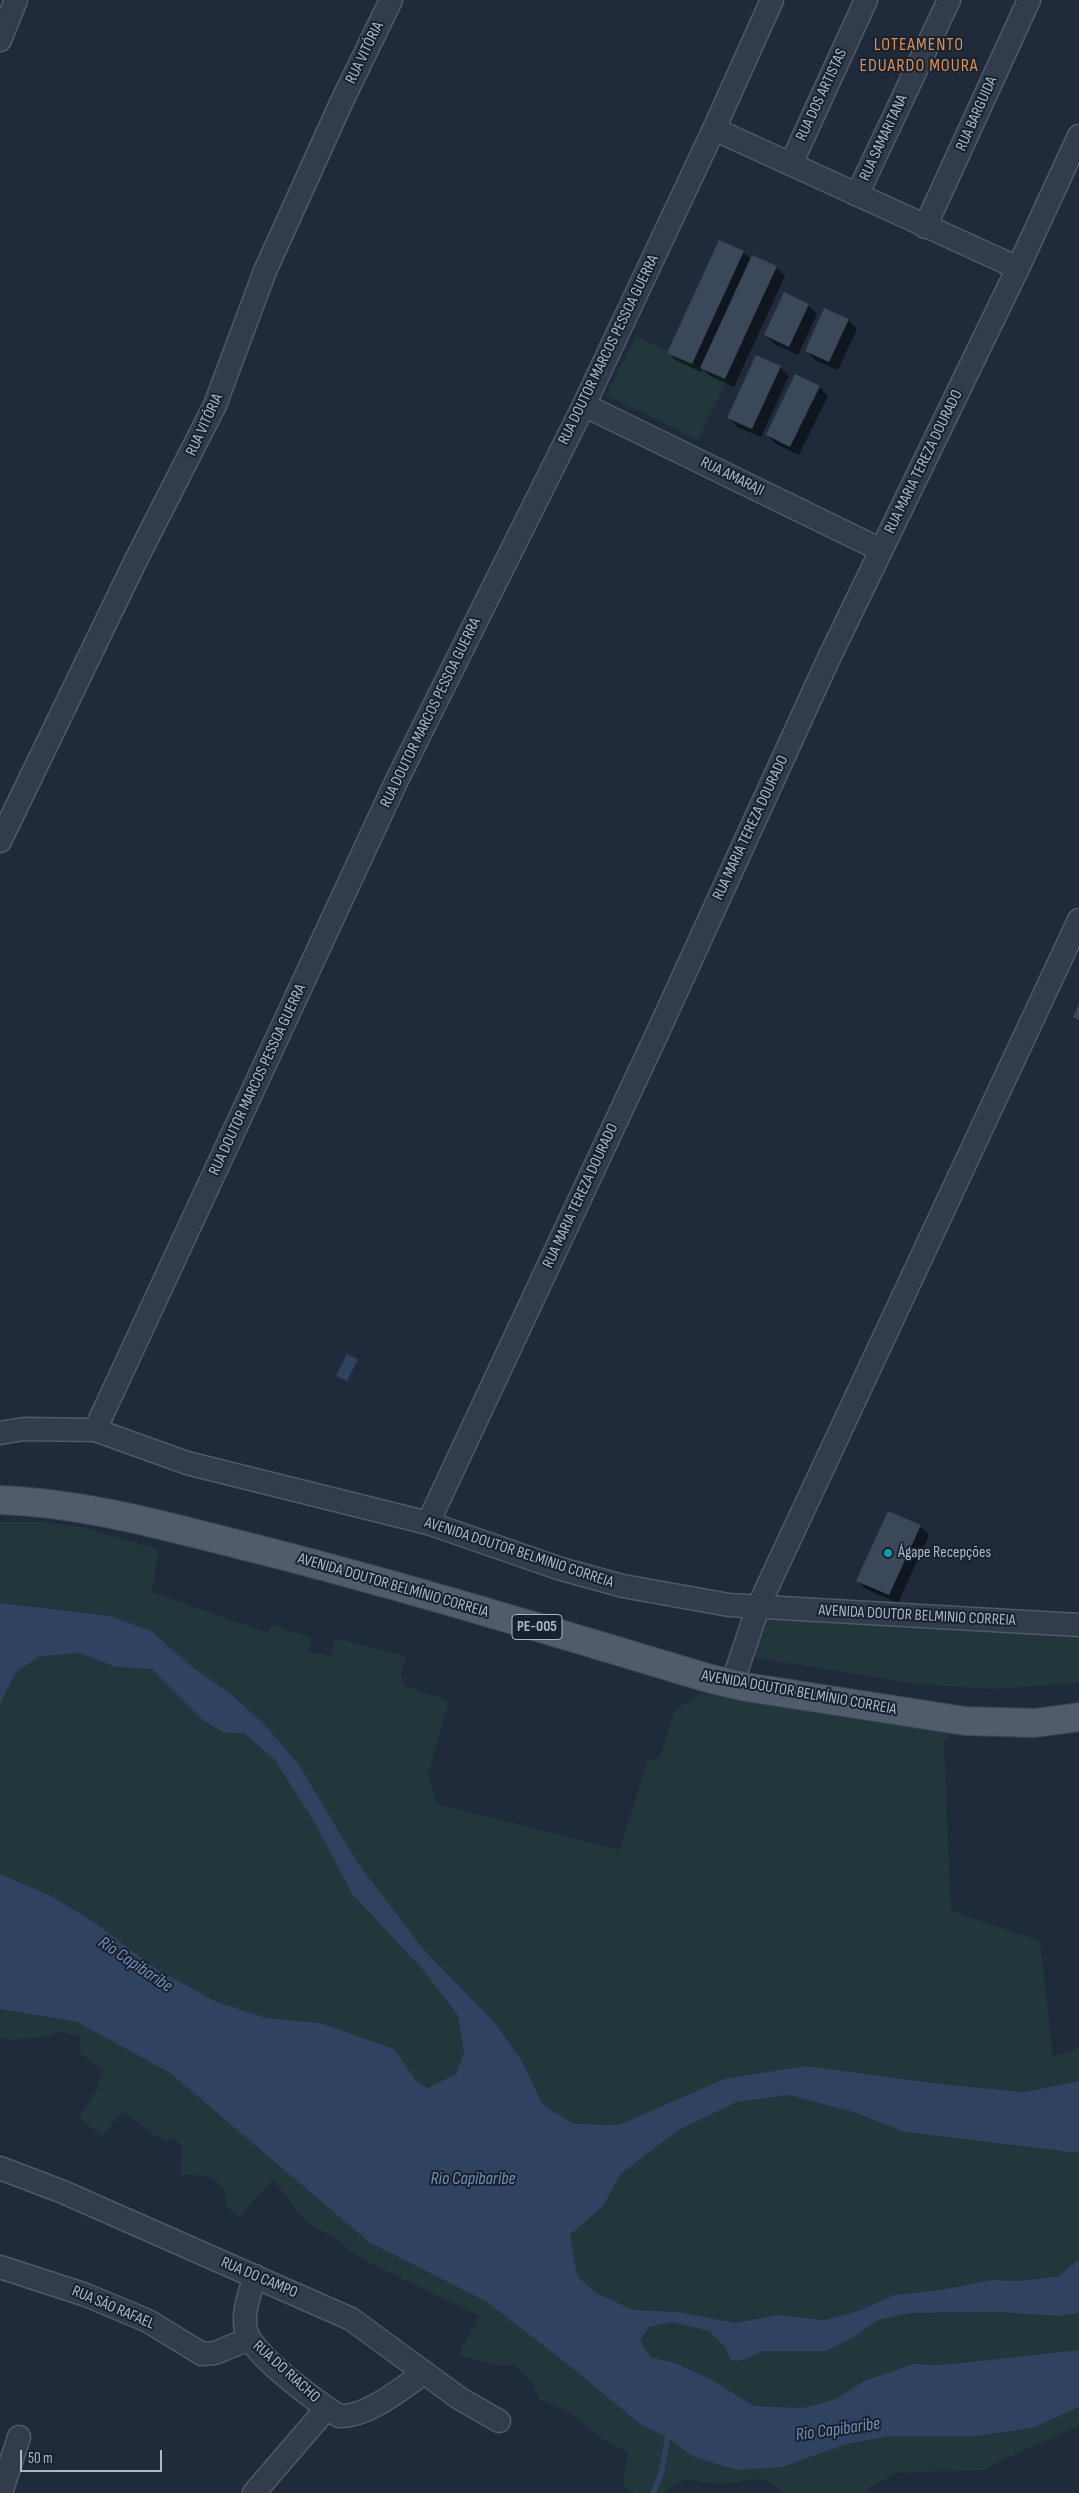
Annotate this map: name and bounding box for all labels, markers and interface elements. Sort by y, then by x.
street label: RUA VITÓRIA [342,19,388,87]
district label: LOTEAMENTO EDUARDO MOURA [858,34,980,76]
street label: RUA DOS ARTISTAS [792,46,852,144]
street label: RUA BARGUIDA [952,74,1002,154]
street label: RUA SAMARITANA [856,92,912,184]
street label: RUA DOUTOR MARCOS PESSOA GUERRA [555,252,663,448]
street label: RUA MARIA TEREZA DOURADO [881,387,967,537]
street label: RUA VITÓRIA [182,391,228,459]
street label: RUA AMARAJI [697,453,767,501]
street label: RUA DOUTOR MARCOS PESSOA GUERRA [377,615,485,811]
street label: RUA MARIA TEREZA DOURADO [709,753,793,903]
street label: RUA DOUTOR MARCOS PESSOA GUERRA [205,981,311,1179]
street label: RUA MARIA TEREZA DOURADO [539,1121,623,1271]
street label: AVENIDA DOUTOR BELMINIO CORREIA [422,1513,616,1593]
place label: Ágape Recepções [898,1543,991,1563]
marker: Ágape Recepções [882,1547,894,1559]
street label: AVENIDA DOUTOR BELMÍNIO CORREIA [295,1550,491,1622]
street label: AVENIDA DOUTOR BELMINIO CORREIA [818,1601,1016,1631]
road number: PE-005 [512,1614,562,1640]
street label: AVENIDA DOUTOR BELMÍNIO CORREIA [700,1666,898,1720]
water label: Rio Capibaribe [94,1932,176,1998]
water label: Rio Capibaribe [430,2168,516,2190]
street label: RUA DO CAMPO [218,2253,300,2303]
street label: RUA SÃO RAFAEL [69,2282,157,2334]
street label: RUA DO RIACHO [248,2337,324,2407]
water label: Rio Capibaribe [794,2413,882,2447]
scale bar [22,2440,165,2472]
text: 50 m [28,2449,53,2468]

